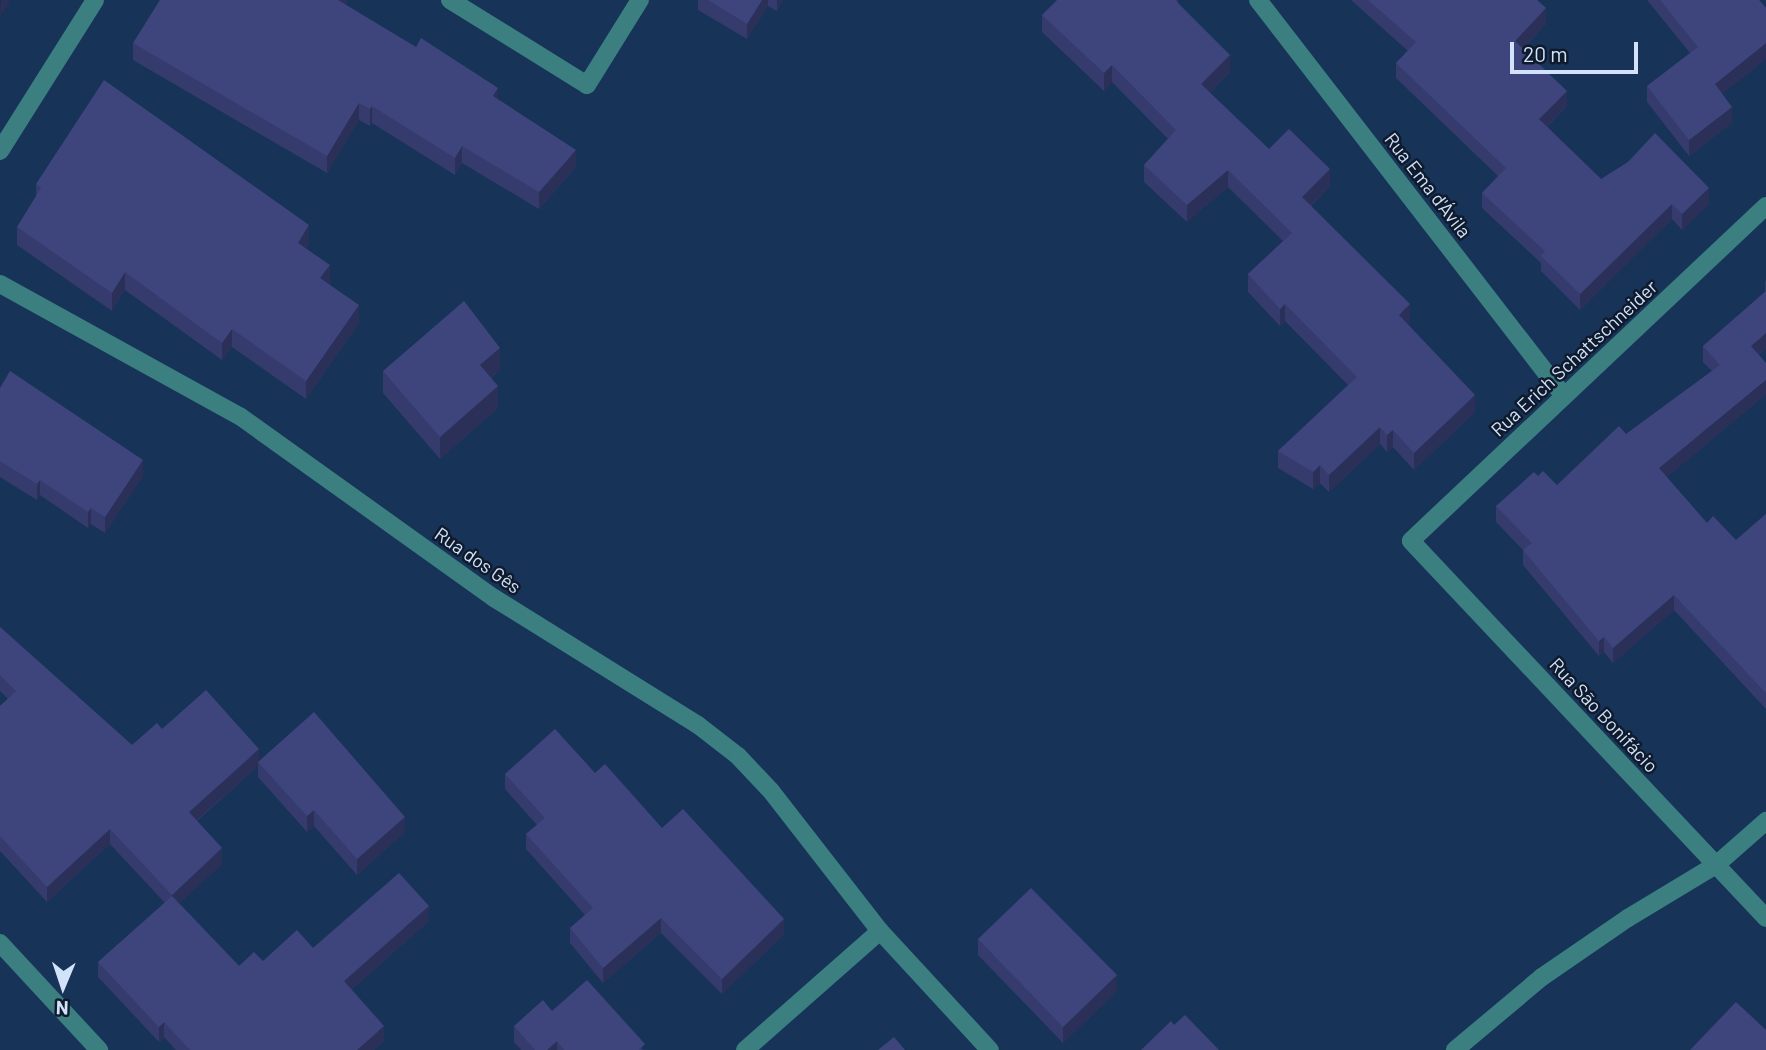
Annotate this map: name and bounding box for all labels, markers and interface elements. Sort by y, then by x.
scale bar [1514,28,1642,72]
text: 20 m [1523,41,1568,66]
street label: Rua Ema d'Ávila [1380,128,1476,242]
street label: Rua Erich Schattschneider [1486,275,1662,441]
street label: Rua dos Gês [431,522,525,598]
street label: Rua São Bonifácio [1545,653,1663,777]
north arrow [28,952,98,1022]
text: N [56,997,69,1020]

